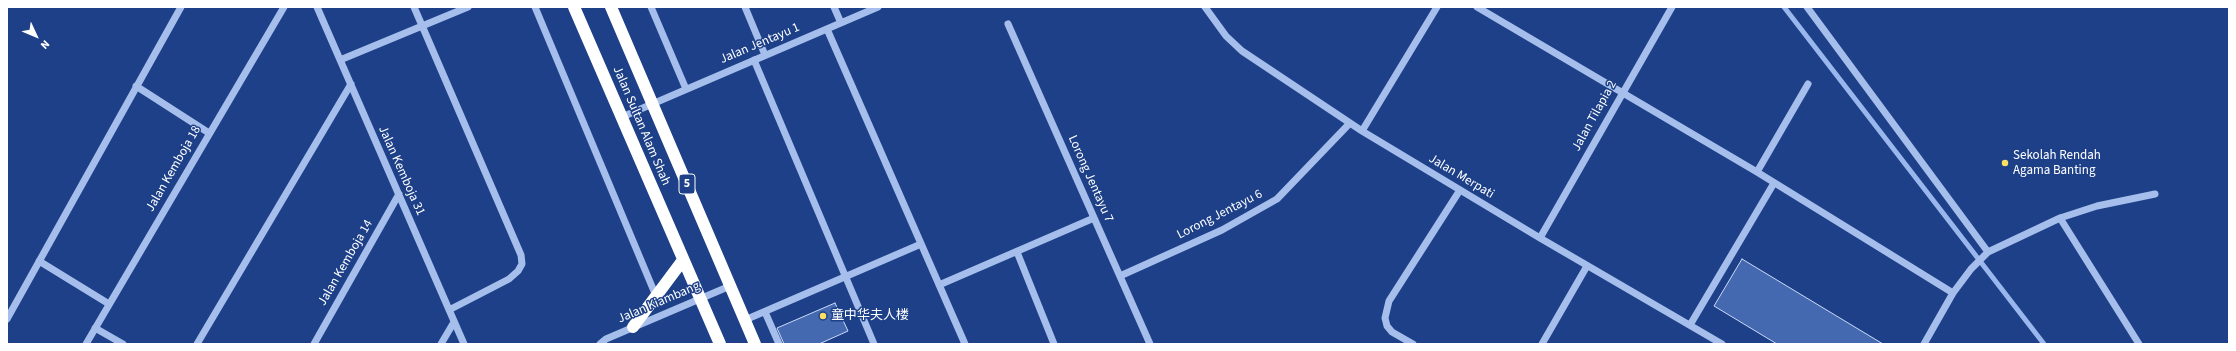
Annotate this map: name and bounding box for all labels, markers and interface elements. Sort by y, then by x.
north arrow [16,16,56,56]
street label: Jalan Jentayu 1 [718,20,802,68]
text: N [37,37,53,53]
street label: Jalan Sultan Alam Shah [609,64,673,188]
street label: Jalan Tilapia 2 [1569,78,1621,154]
street label: Jalan Kemboja 18 [143,123,205,215]
street label: Jalan Kemboja 31 [374,124,428,218]
street label: Lorong Jentayu 7 [1064,133,1116,225]
place label: Sekolah Rendah Agama Banting [2013,148,2101,179]
street label: Jalan Merpati [1425,151,1497,203]
marker: Sekolah Rendah Agama Banting [2000,158,2010,168]
road number: 5 [679,174,695,194]
street label: Lorong Jentayu 6 [1175,187,1265,243]
street label: Jalan Kemboja 14 [315,217,377,309]
street label: Jalan Kiambang [616,279,702,327]
place label: 童中华夫人楼 [831,308,909,324]
marker: 童中华夫人楼 [818,311,828,321]

